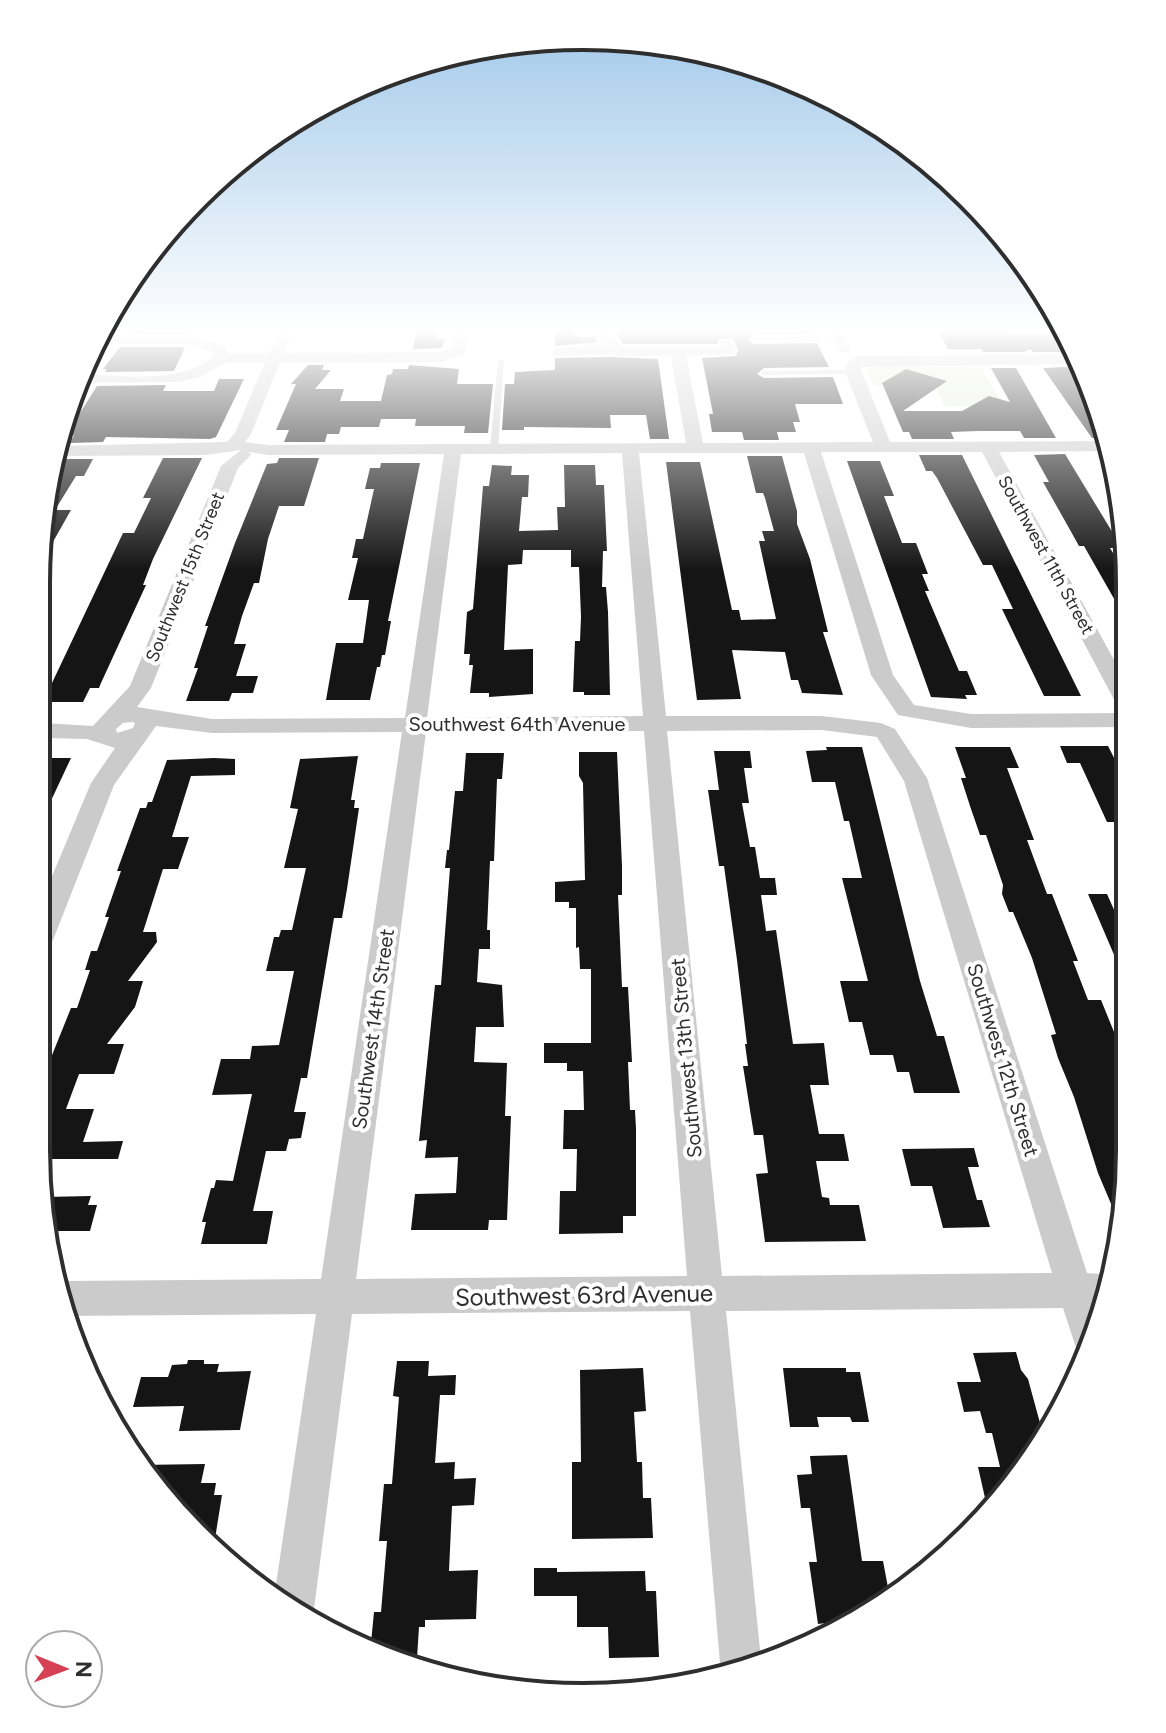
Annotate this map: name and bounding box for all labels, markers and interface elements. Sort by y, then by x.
street label: Southwest 11th Street [993,472,1099,638]
street label: Southwest 15th Street [141,489,229,665]
street label: Southwest 64th Avenue [409,712,625,736]
street label: Southwest 14th Street [347,927,399,1131]
street label: Southwest 13th Street [665,957,707,1159]
street label: Southwest 12th Street [962,960,1044,1160]
street label: Southwest 63rd Avenue [455,1278,713,1312]
north arrow [24,1629,104,1709]
text: N [70,1661,97,1678]

